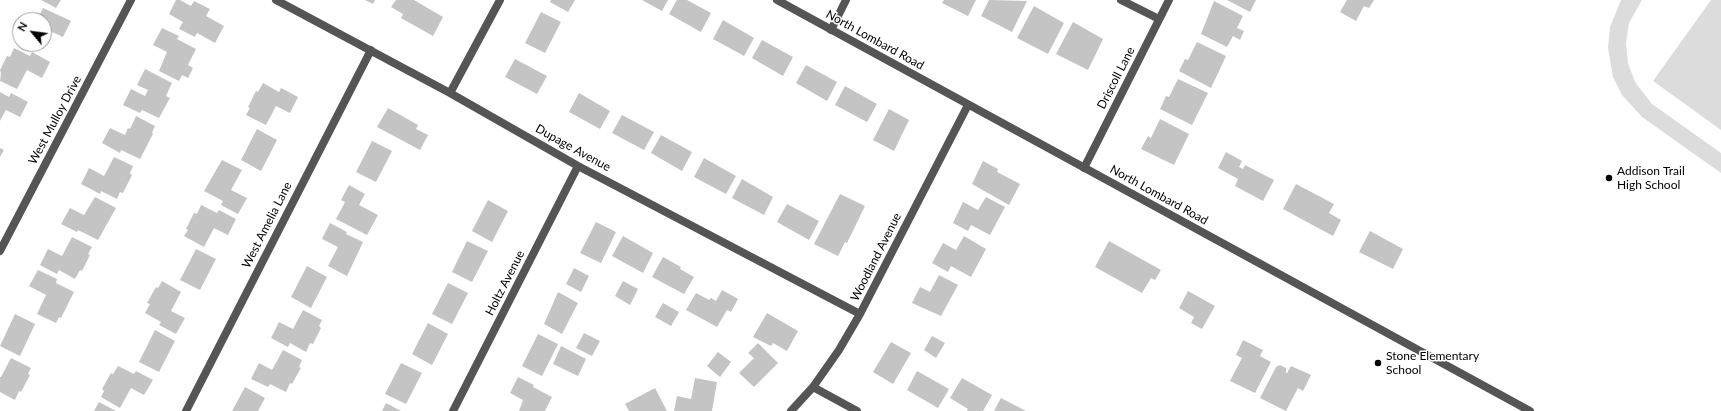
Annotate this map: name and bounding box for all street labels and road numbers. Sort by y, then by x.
street label: North Lombard Road [823,7,927,73]
street label: Driscoll Lane [1094,45,1138,111]
street label: West Mulloy Drive [26,73,84,167]
street label: Dupage Avenue [533,121,613,175]
street label: North Lombard Road [1107,162,1211,228]
street label: West Amelia Lane [239,179,295,271]
street label: Woodland Avenue [848,210,904,304]
street label: Holtz Avenue [482,248,528,318]

